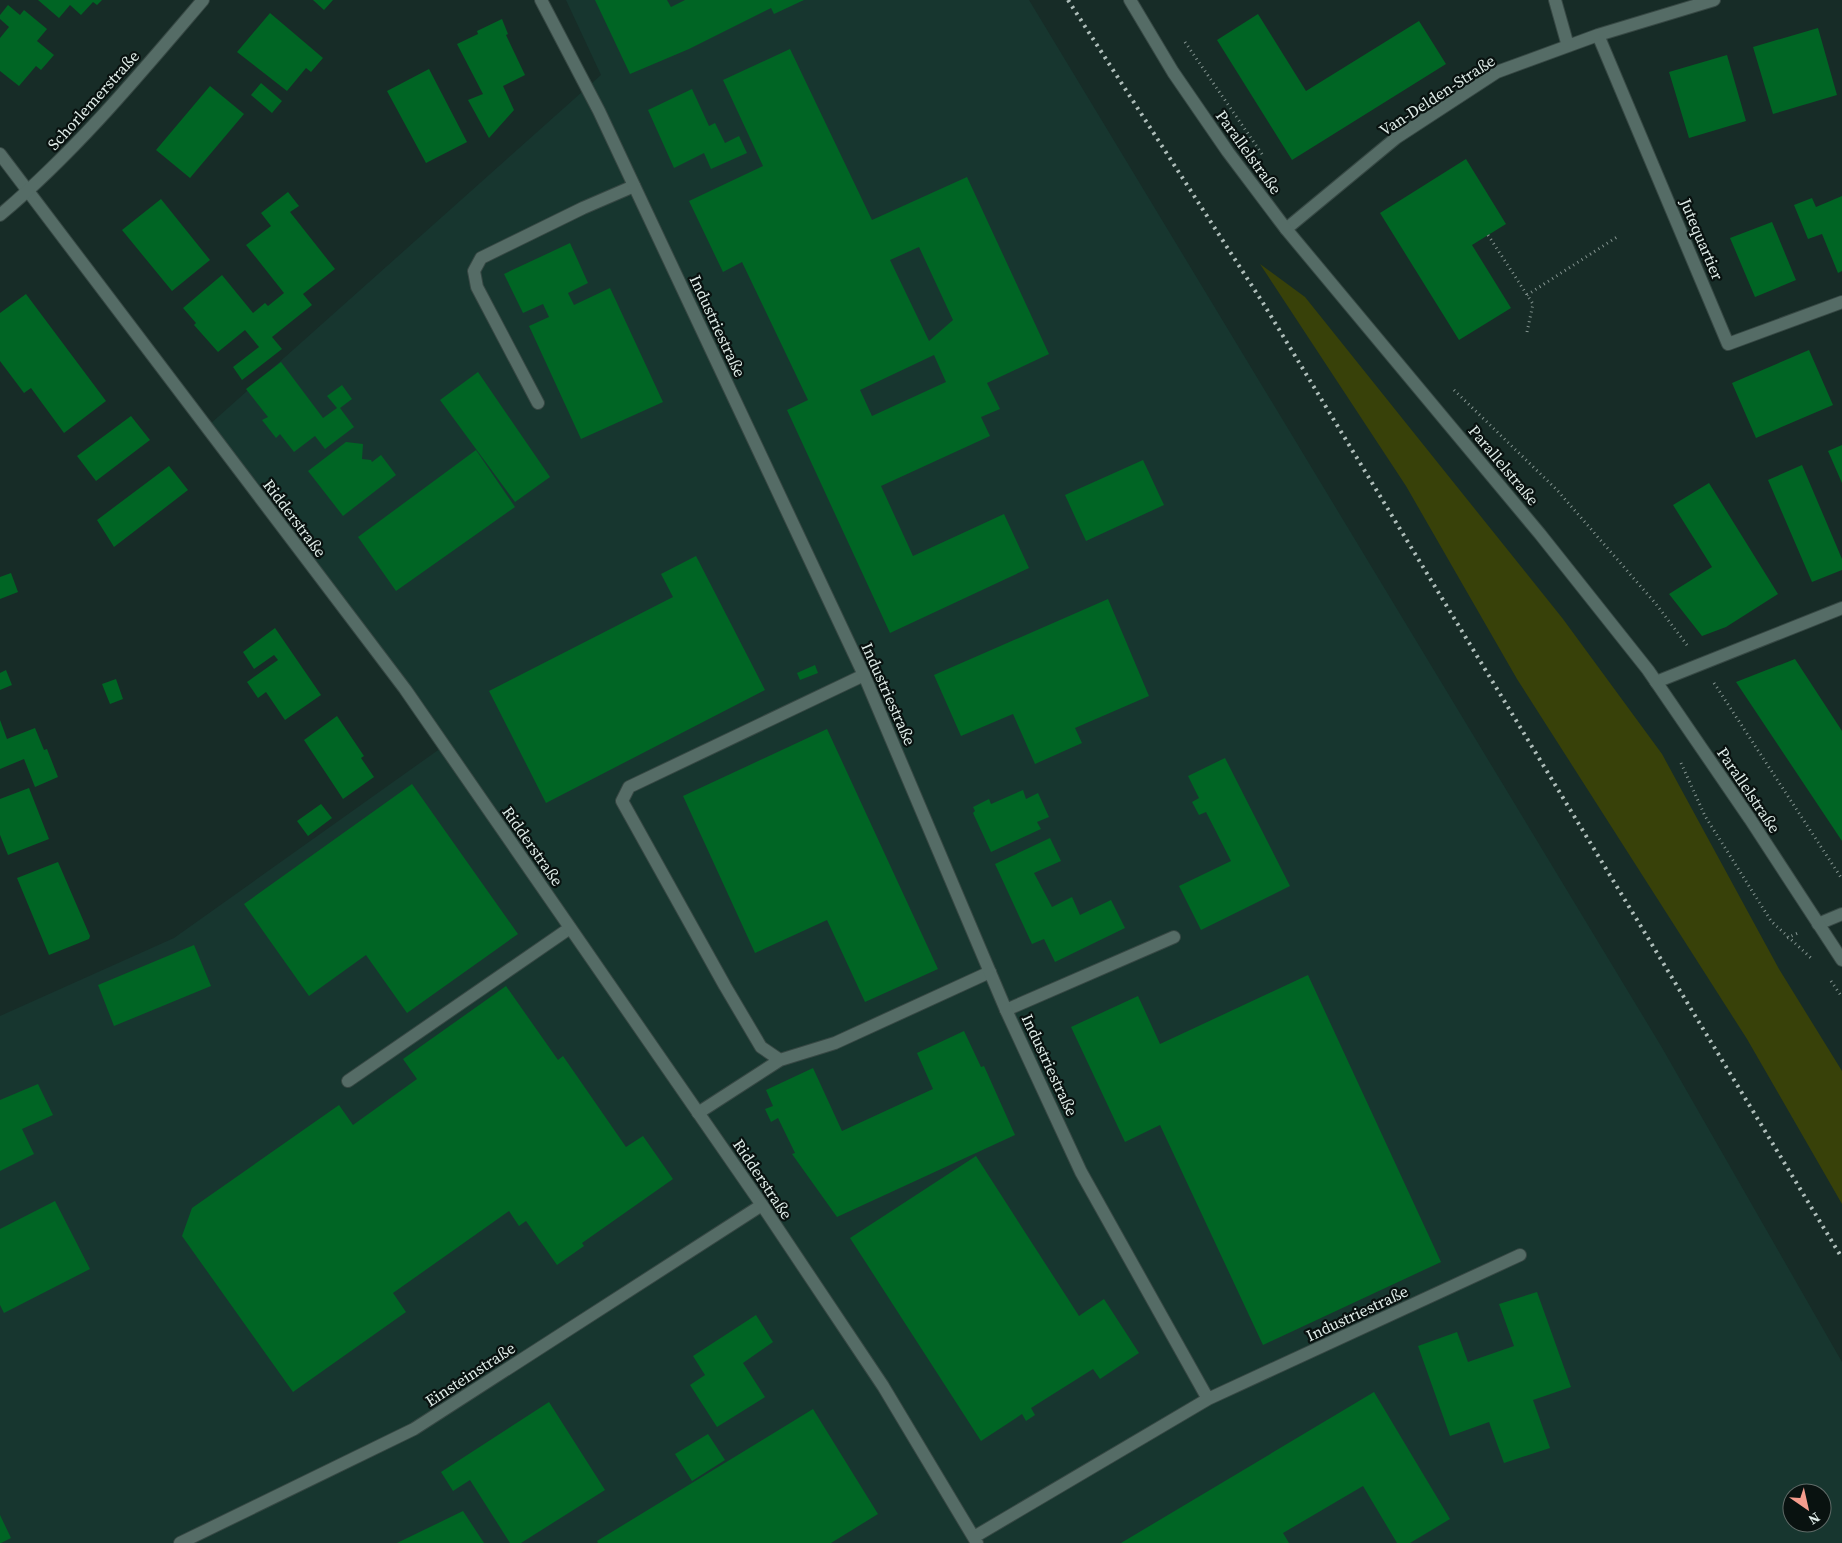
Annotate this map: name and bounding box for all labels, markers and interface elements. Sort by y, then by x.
street label: Schorlemerstraße [42,45,144,155]
street label: Van-Delden-Straße [1375,49,1499,141]
street label: Parallelstraße [1211,105,1287,199]
street label: Jutequartier [1675,194,1729,283]
street label: Industriestraße [685,271,751,381]
street label: Parallelstraße [1464,420,1544,510]
street label: Ridderstraße [258,474,332,562]
street label: Industriestraße [857,639,921,749]
street label: Parallelstraße [1712,743,1786,837]
street label: Ridderstraße [497,802,569,890]
street label: Industriestraße [1017,1010,1083,1120]
street label: Ridderstraße [728,1134,798,1224]
street label: Industriestraße [1302,1280,1412,1346]
street label: Einsteinstraße [421,1337,519,1411]
north arrow [1782,1483,1832,1533]
text: N [1804,1508,1824,1530]

